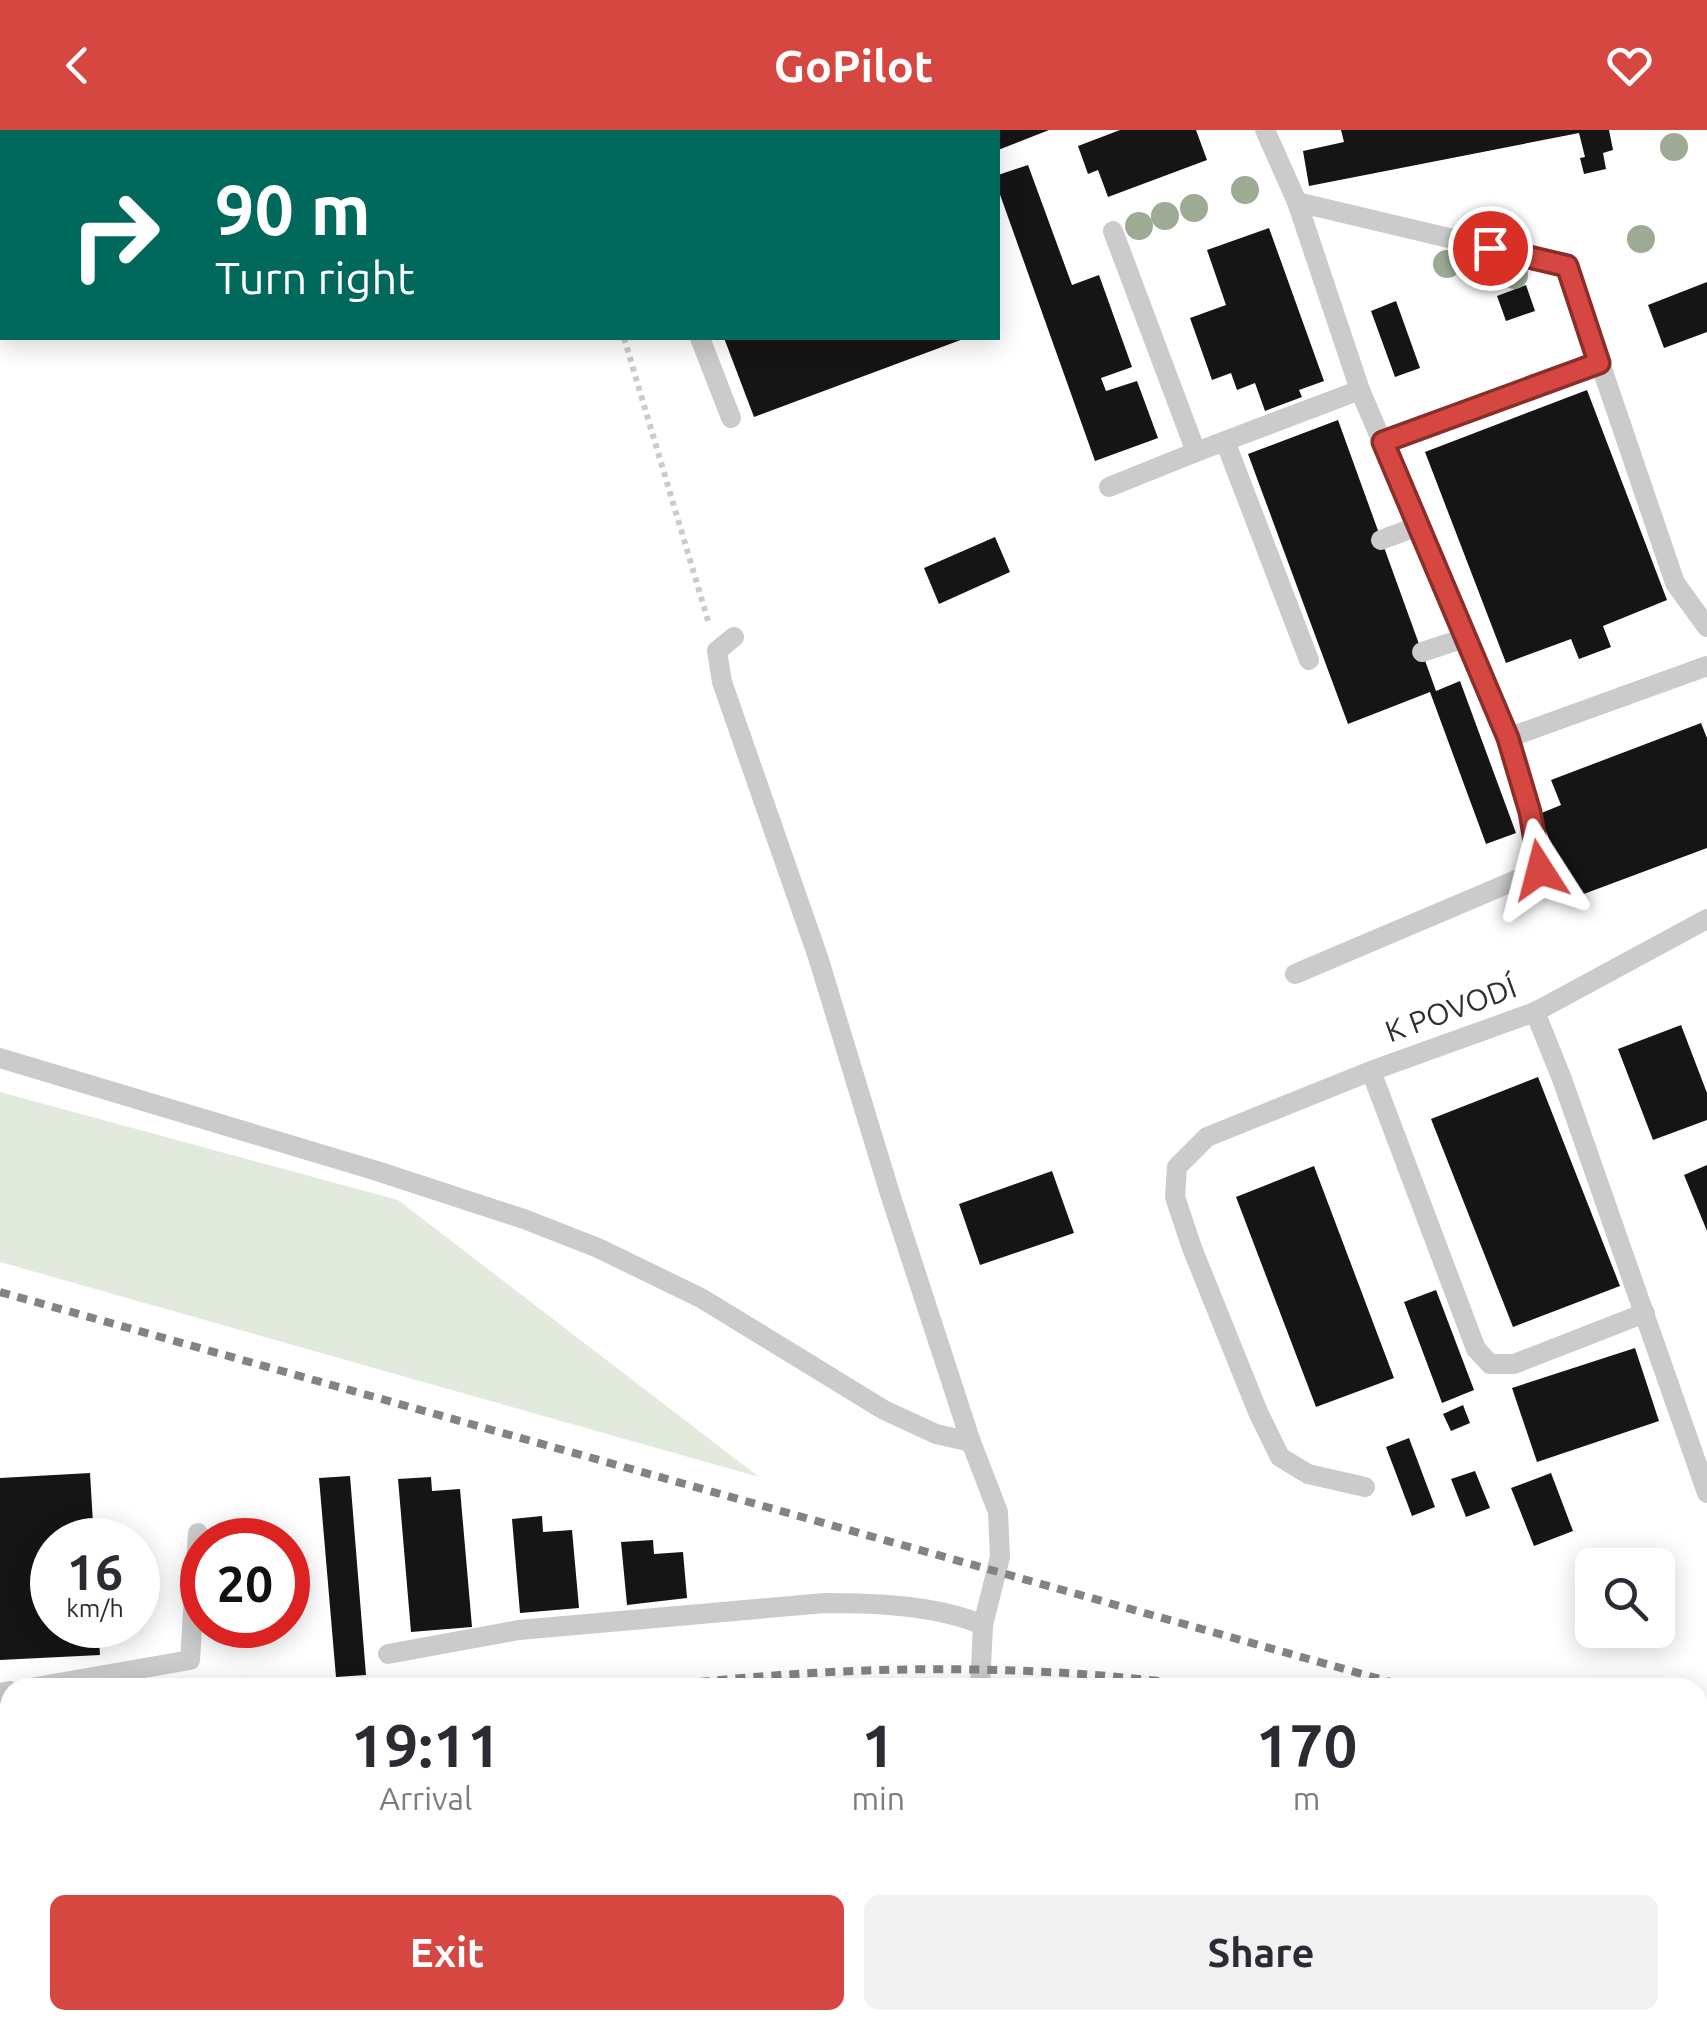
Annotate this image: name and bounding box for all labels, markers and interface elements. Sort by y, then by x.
icon: back [50,38,105,93]
icon: heart [1602,38,1657,93]
text: GoPilot [774,40,933,91]
icon: right [50,170,180,300]
text: 90 m [215,170,371,248]
pin [1448,206,1533,291]
icon: arrive [1463,221,1518,276]
text: Turn right [215,252,415,303]
position arrow [1488,818,1592,922]
street label: K POVODÍ [1380,969,1521,1048]
speed limit sign: 20 [180,1518,310,1648]
text: 16 [67,1543,123,1599]
map controls [1575,1548,1675,1648]
button: search [1575,1548,1675,1648]
text: km/h [66,1594,124,1622]
text: 19:11 [351,1711,501,1778]
text: 1 [861,1711,895,1778]
text: 170 [1256,1711,1357,1778]
text: Arrival [379,1780,472,1816]
text: min [851,1780,905,1816]
text: m [1293,1780,1320,1816]
button: Exit [50,1895,844,2010]
button: Share [864,1895,1658,2010]

